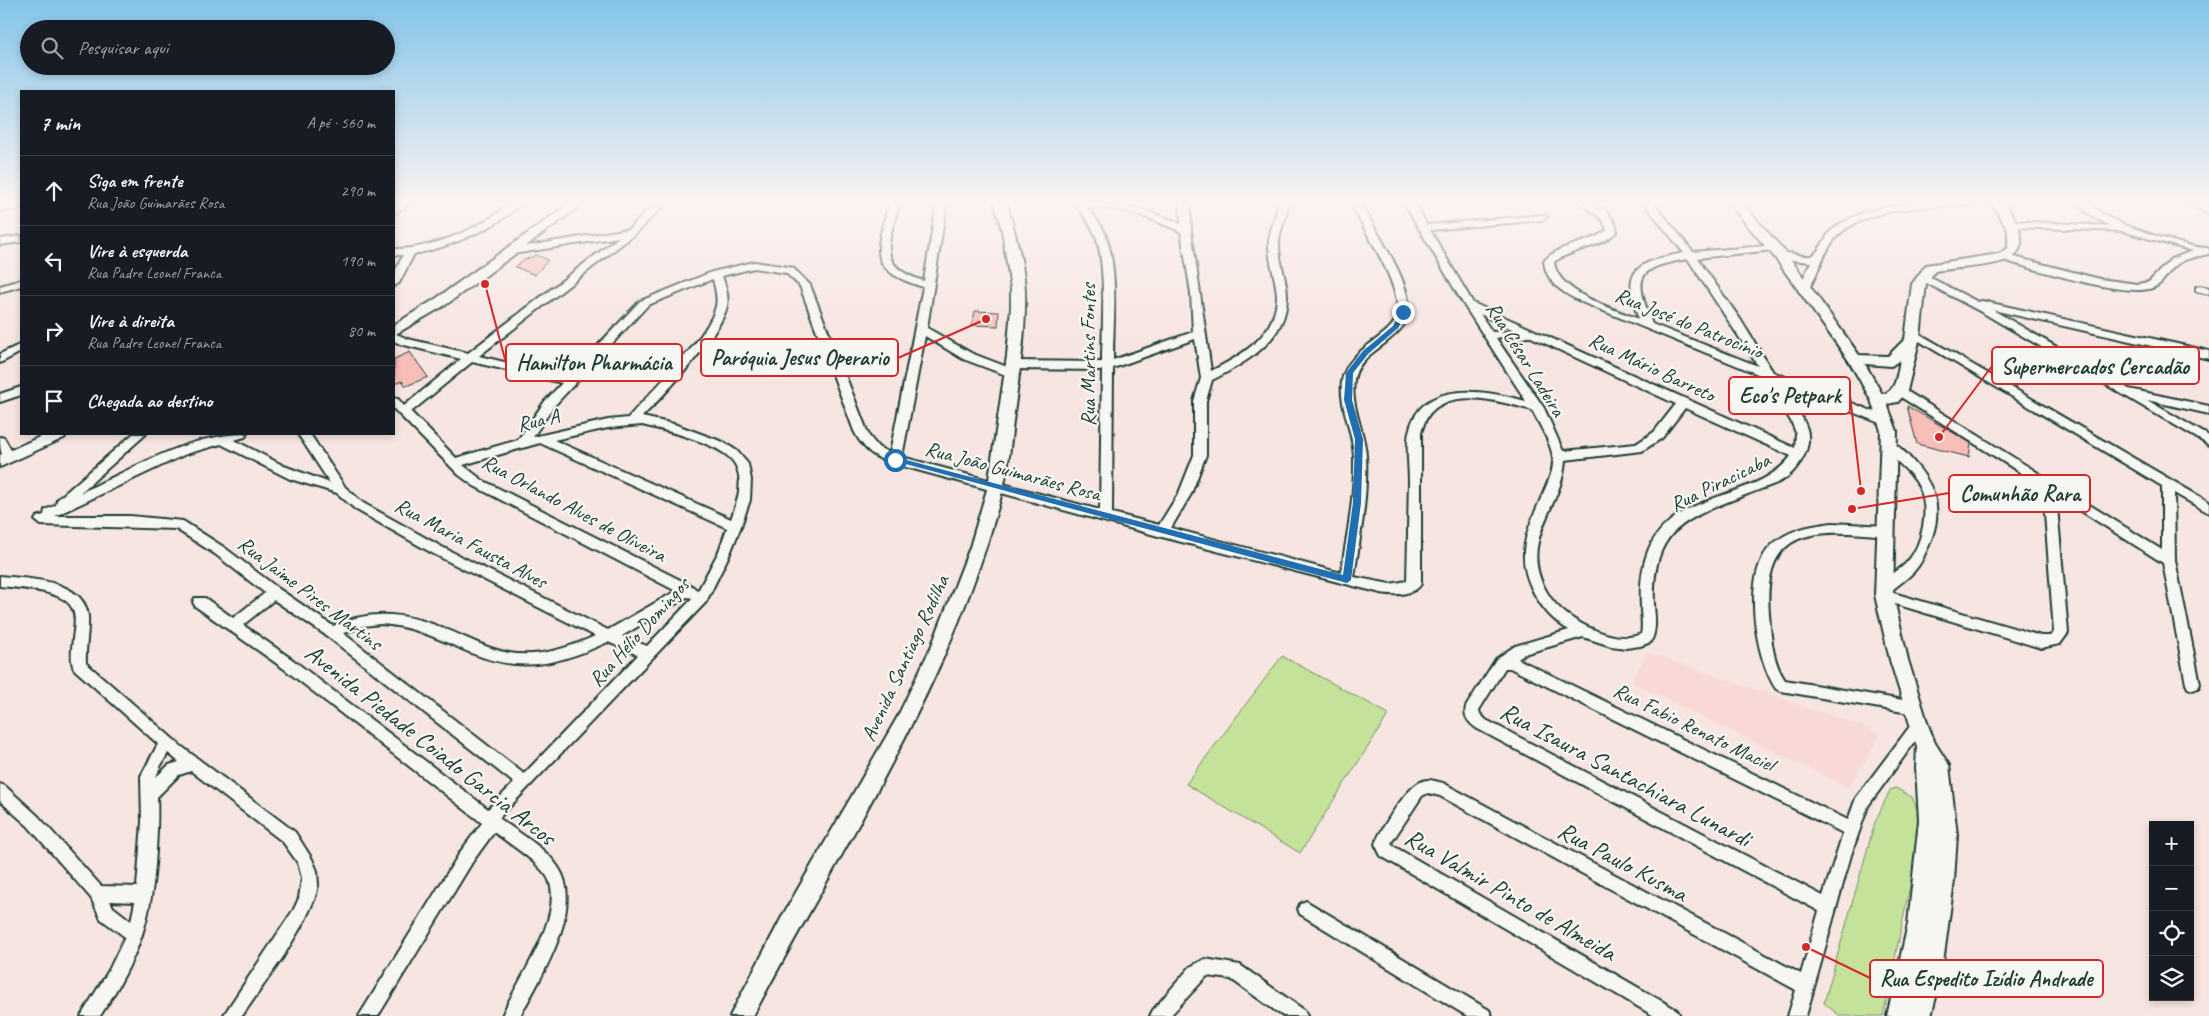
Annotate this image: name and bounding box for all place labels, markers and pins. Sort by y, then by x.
callout: Paróquia Jesus Operario [701,339,898,376]
callout: Hamilton Pharmácia [506,344,682,381]
callout: Supermercados Cercadão [1992,347,2199,384]
callout: Eco's Petpark [1729,377,1850,414]
callout: Comunhão Rara [1949,475,2090,512]
callout: Rua Espedito Izídio Andrade [1870,960,2103,997]

